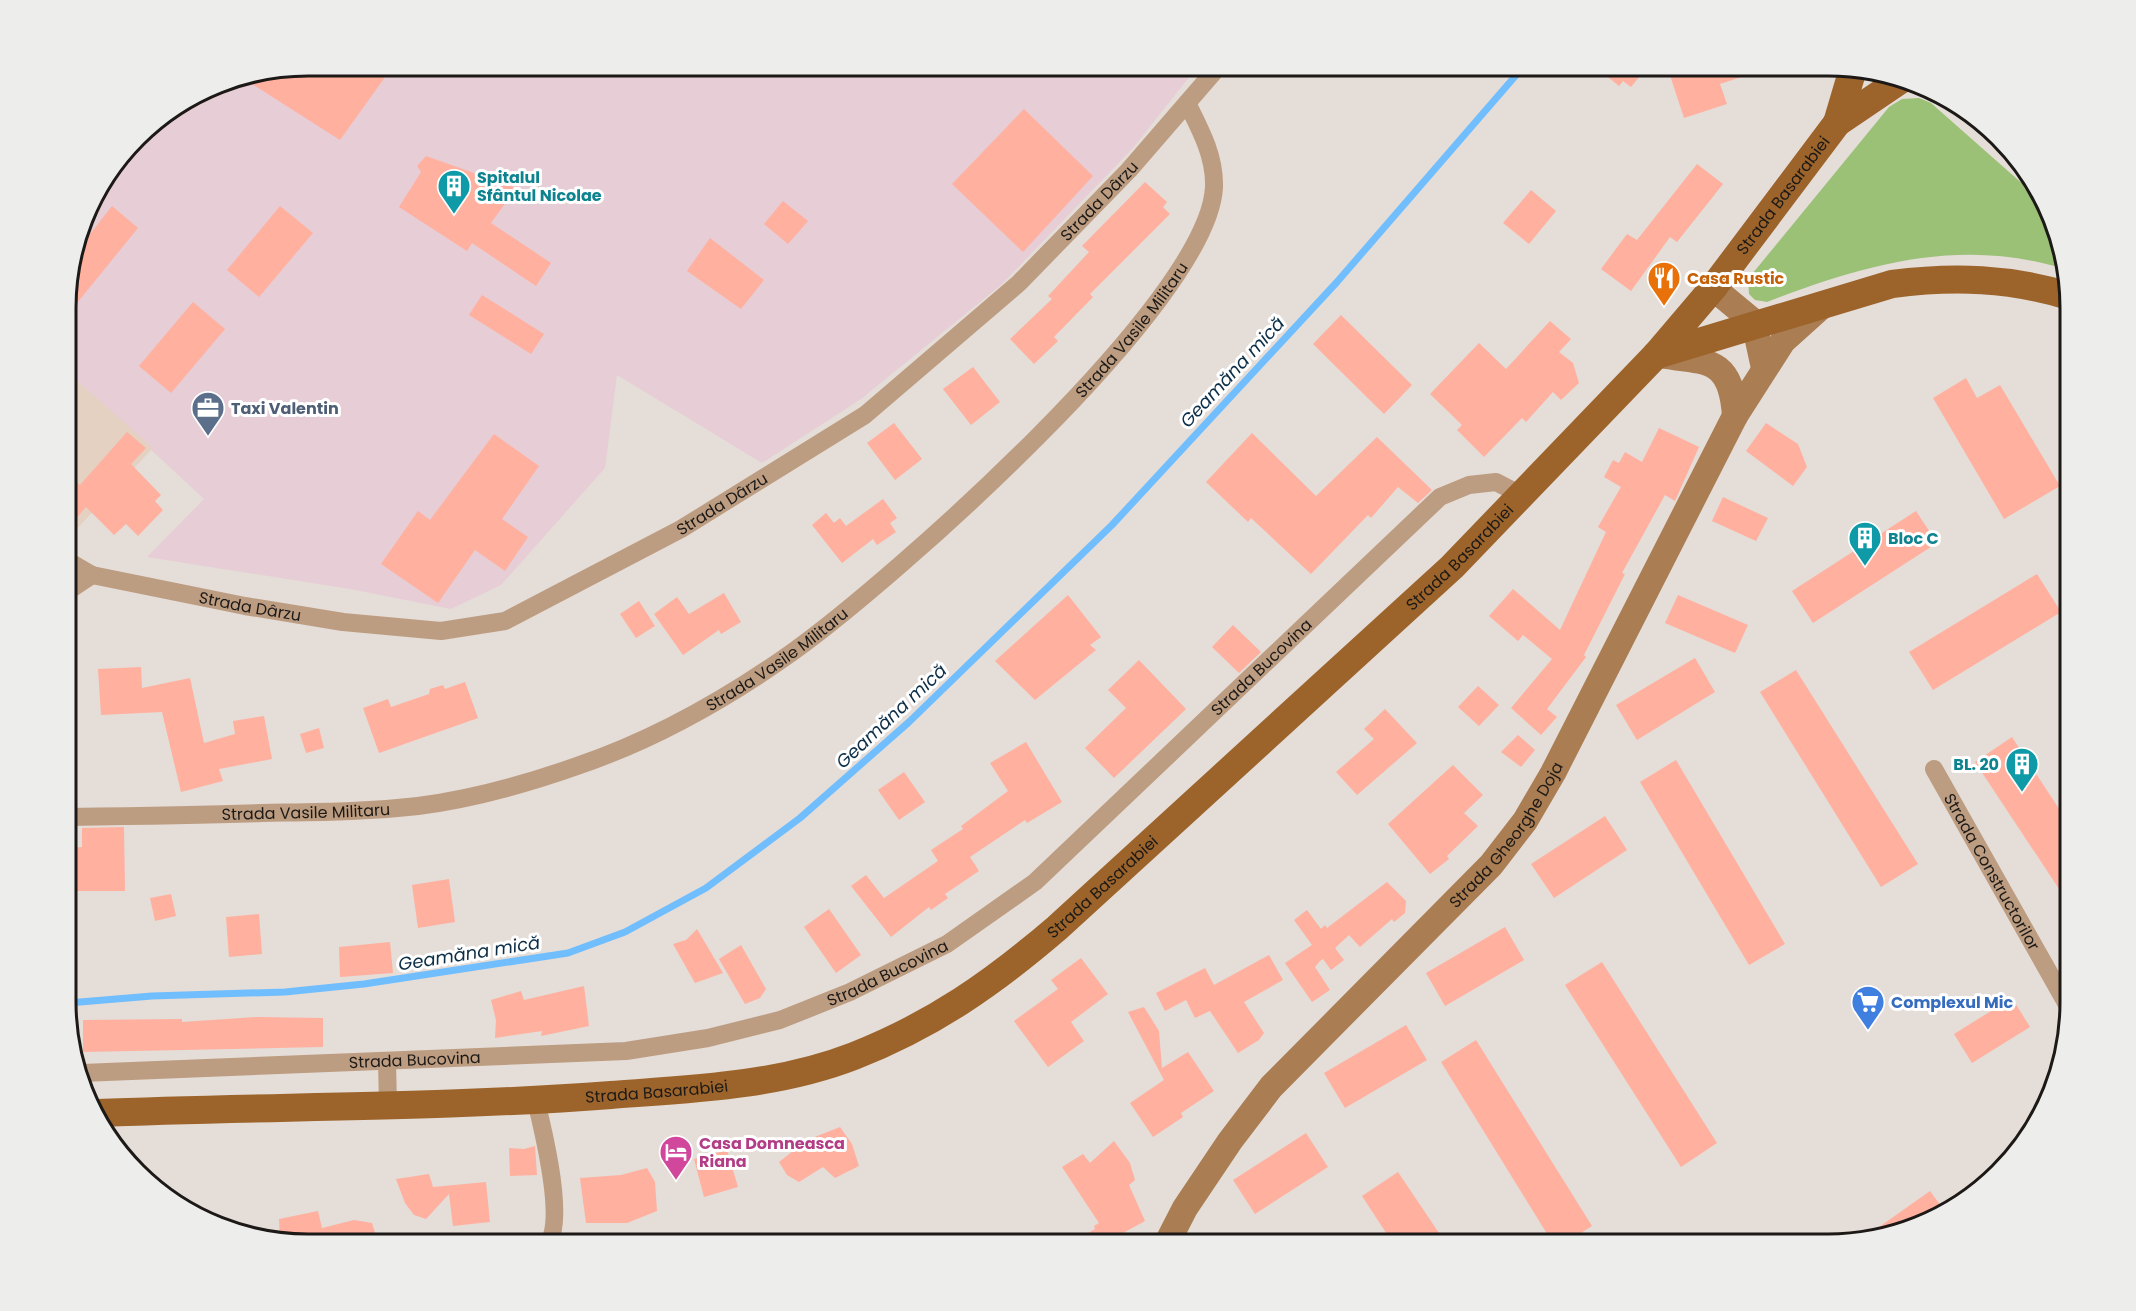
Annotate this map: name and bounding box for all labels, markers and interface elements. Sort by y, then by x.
street label: Strada Basarabiei [1731,131,1835,259]
street label: Strada Dârzu [1055,156,1143,246]
place label: Spitalul Sfântul Nicolae [477,166,602,207]
building icon: Spitalul Sfântul Nicolae [436,168,472,215]
street label: Strada Vasile Militaru [1070,258,1193,403]
restaurant icon: Casa Rustic [1646,260,1682,307]
place label: Casa Rustic [1687,267,1785,290]
water label: Geamăna mică [1174,311,1290,433]
office icon: Taxi Valentin [190,390,226,437]
place label: Taxi Valentin [231,397,339,420]
street label: Strada Dârzu [672,467,772,541]
street label: Strada Basarabiei [1400,499,1518,616]
building icon: Bloc C [1847,520,1883,567]
place label: Bloc C [1888,527,1939,550]
street label: Strada Dârzu [197,585,303,627]
street label: Strada Vasile Militaru [701,602,853,717]
street label: Strada Bucovina [1205,613,1317,721]
water label: Geamăna mică [830,658,952,774]
building icon: BL. 20 [2004,746,2040,793]
place label: BL. 20 [1953,753,1999,776]
street label: Strada Gheorghe Doja [1444,758,1568,913]
street label: Strada Constructorilor [1938,789,2046,955]
street label: Strada Vasile Militaru [221,797,391,826]
street label: Strada Basarabiei [1042,830,1163,943]
water label: Geamăna mică [396,929,542,977]
street label: Strada Bucovina [823,934,952,1012]
supermarket icon: Complexul Mic [1850,984,1886,1031]
place label: Complexul Mic [1891,991,2013,1014]
street label: Strada Bucovina [348,1045,481,1074]
street label: Strada Basarabiei [584,1074,729,1108]
place label: Casa Domneasca Riana [699,1132,845,1173]
hotel icon: Casa Domneasca Riana [658,1134,694,1181]

